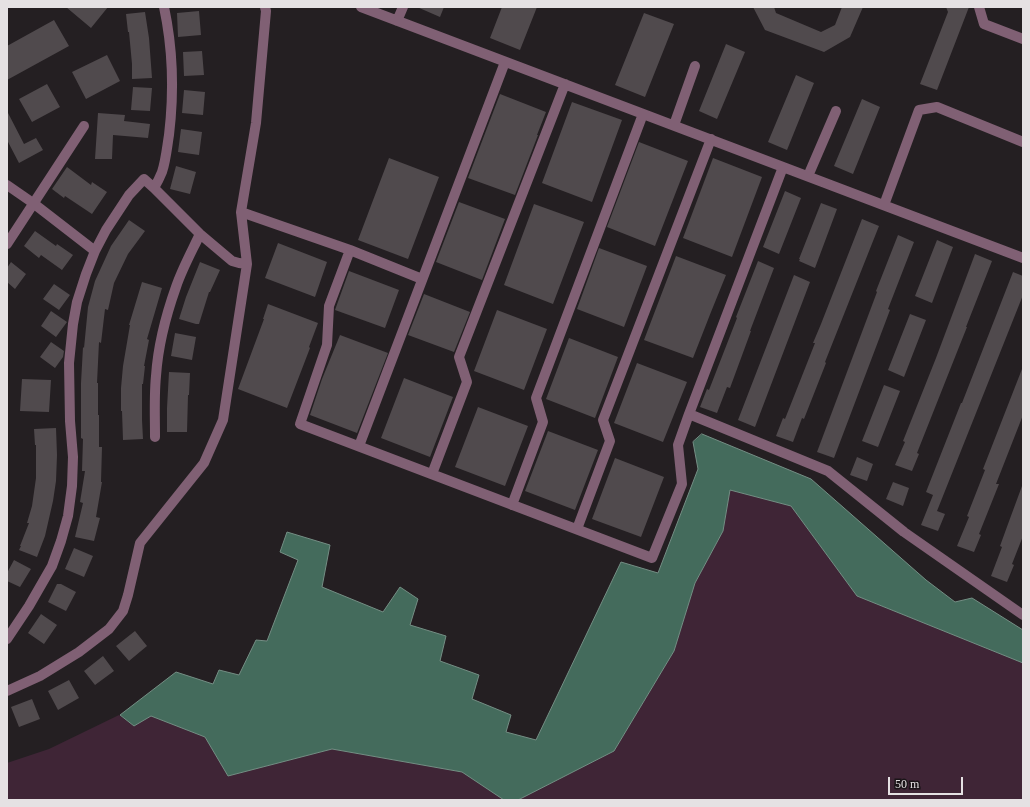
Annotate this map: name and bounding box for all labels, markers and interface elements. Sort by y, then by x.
scale bar [890,769,965,795]
text: 50 m [895,777,919,791]

